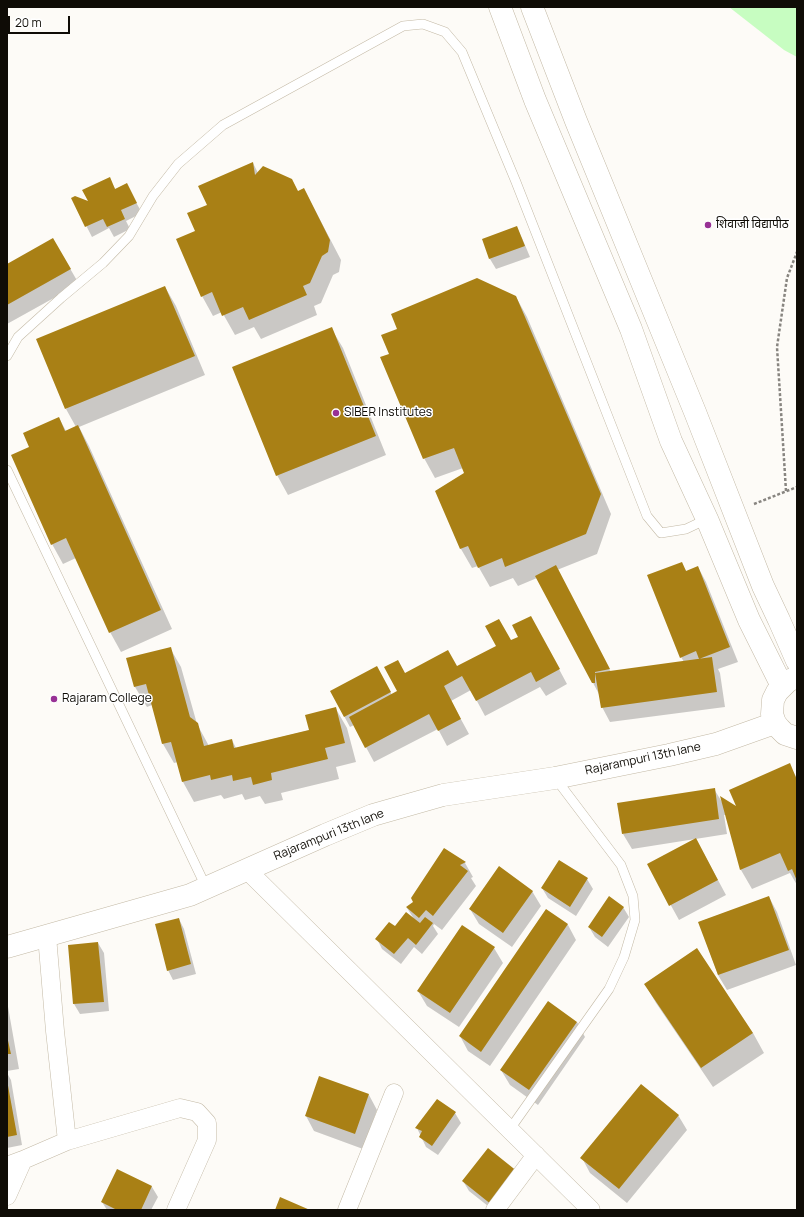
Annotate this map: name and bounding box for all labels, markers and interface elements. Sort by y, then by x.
scale bar [10,8,72,34]
text: 20 m [15,14,42,31]
place label: शिवाजी विद्यापीठ [716,218,789,232]
marker: शिवाजी विद्यापीठ [703,220,713,230]
place label: SIBER Institutes [344,406,432,420]
marker: SIBER Institutes [331,408,341,418]
place label: Rajaram College [62,692,152,706]
marker: Rajaram College [49,694,59,704]
street label: Rajarampuri 13th lane [584,740,702,778]
street label: Rajarampuri 13th lane [272,806,386,864]

